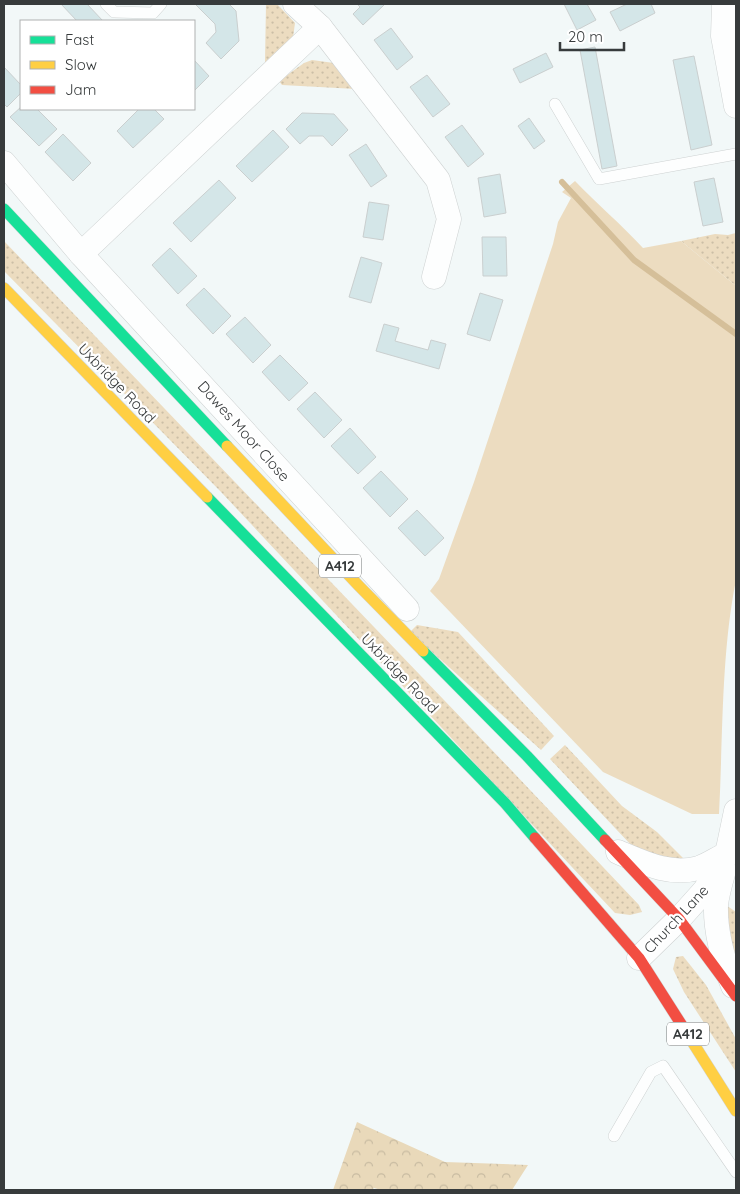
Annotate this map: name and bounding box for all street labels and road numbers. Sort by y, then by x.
street label: Uxbridge Road [74,339,160,427]
street label: Dawes Moor Close [194,377,294,485]
road number: A412 [319,554,361,578]
street label: Uxbridge Road [357,629,443,717]
street label: Church Lane [639,881,713,957]
road number: A412 [667,1022,709,1046]

